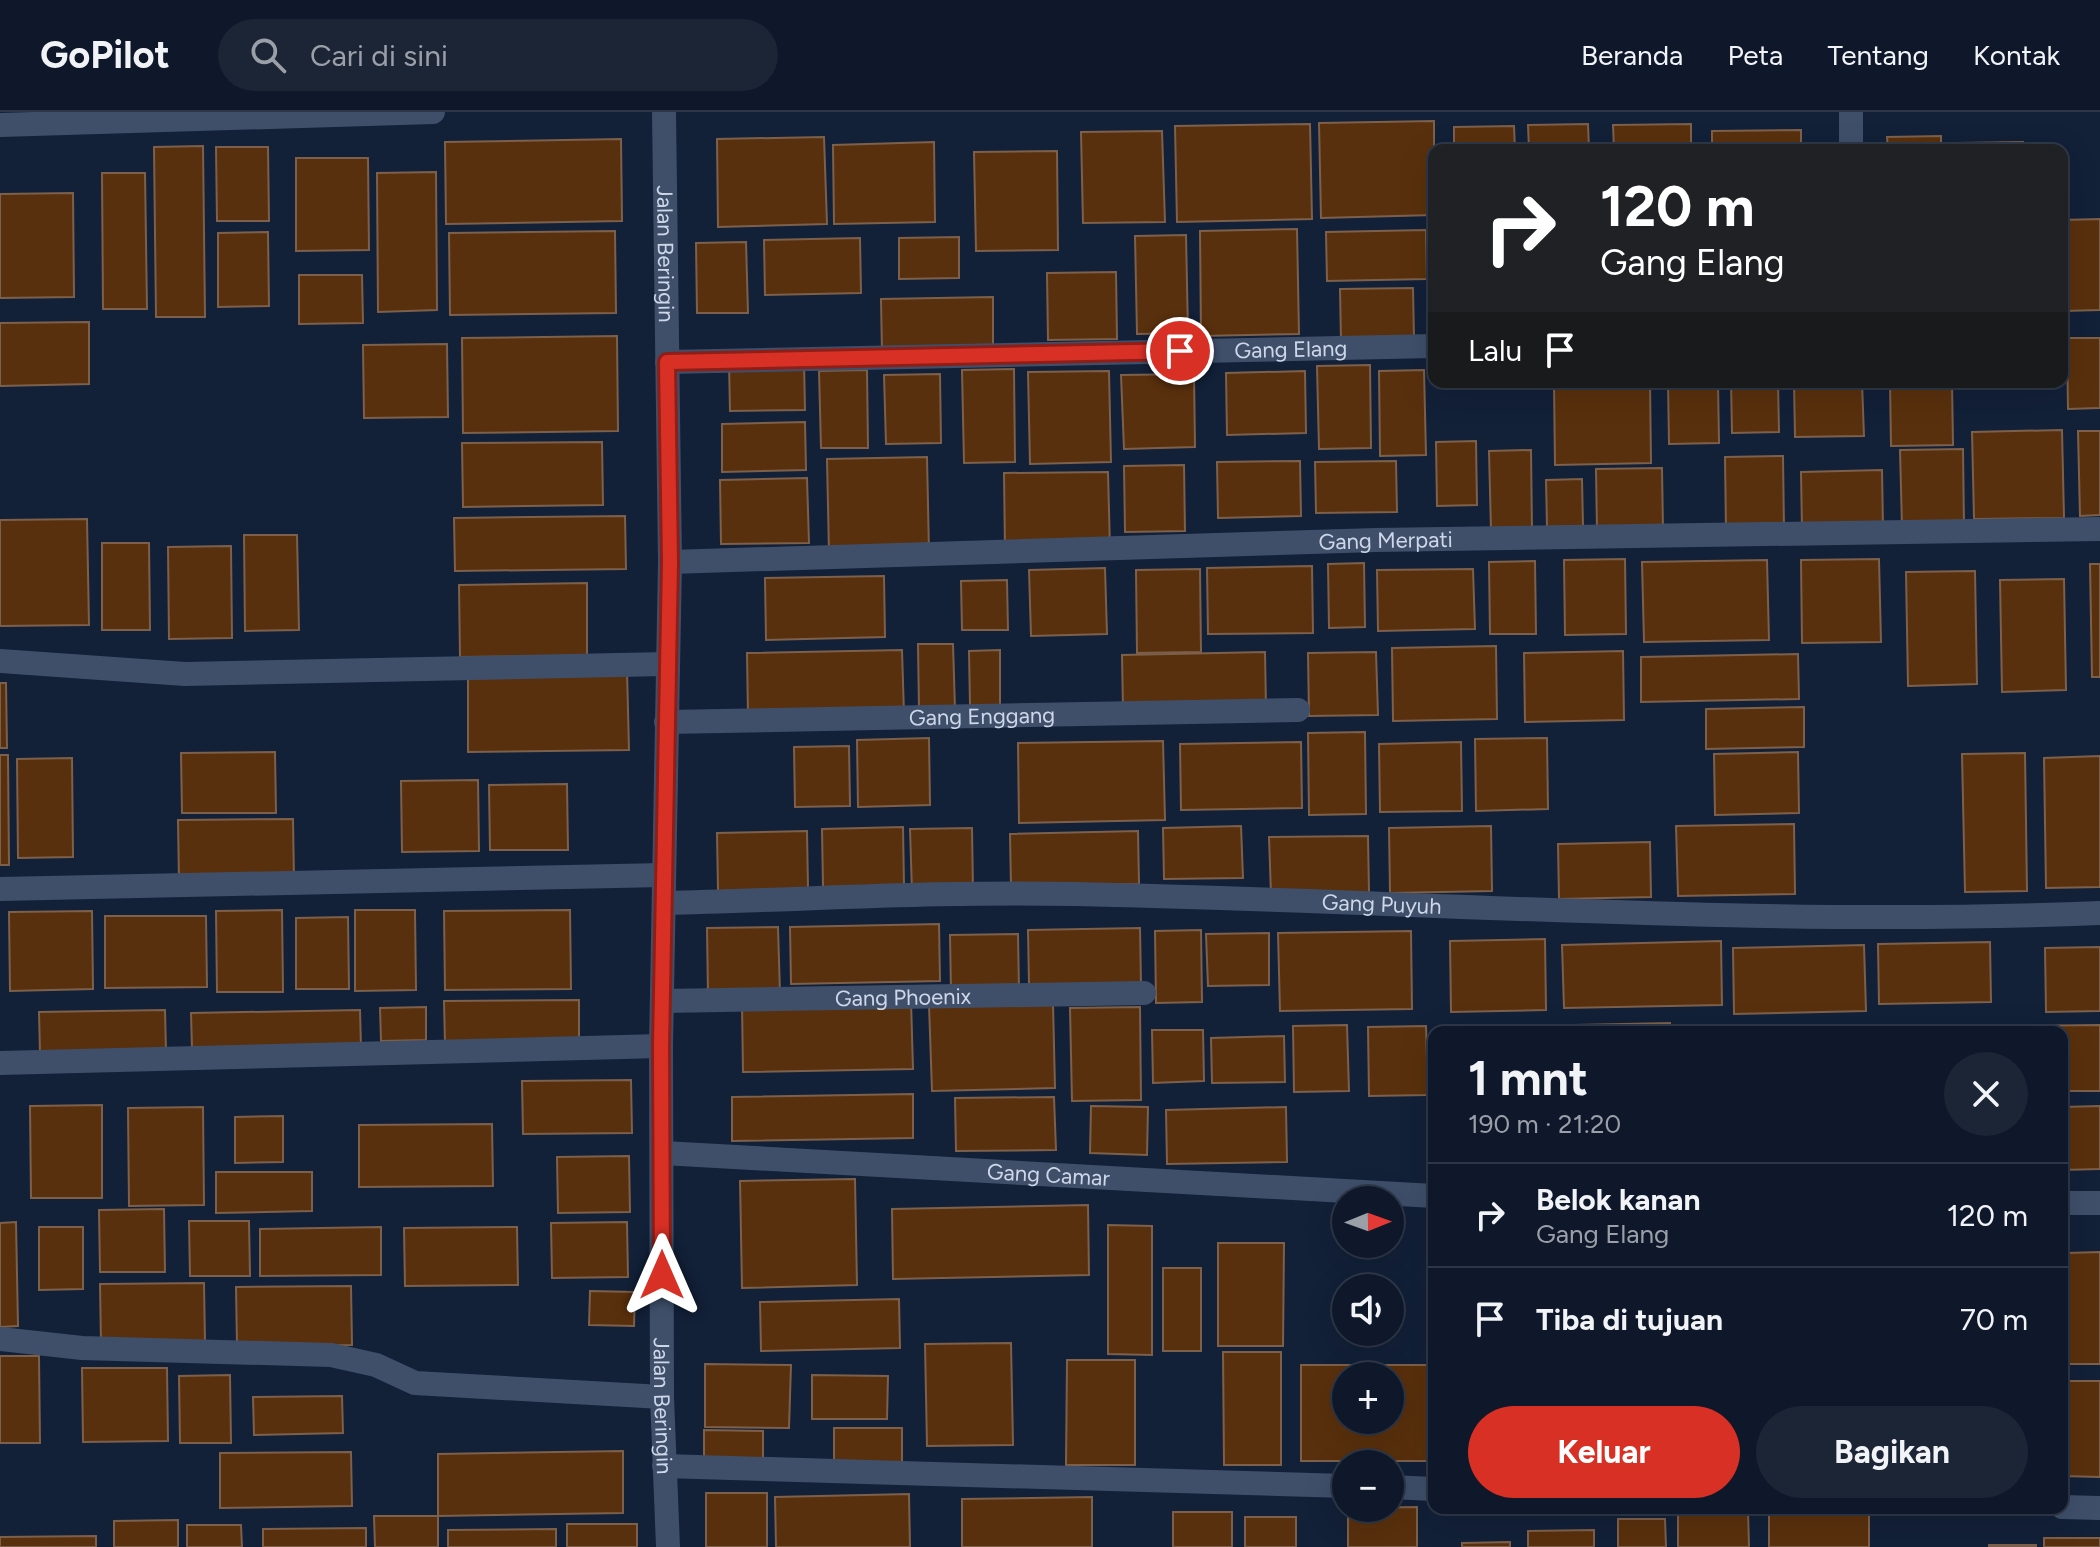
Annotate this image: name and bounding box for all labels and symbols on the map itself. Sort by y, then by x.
street label: Jalan Beringin [651,185,680,323]
pin [1146,317,1214,385]
street label: Gang Elang [1234,334,1348,364]
street label: Gang Merpati [1318,525,1453,555]
street label: Gang Enggang [909,701,1055,731]
street label: Gang Puyuh [1321,888,1442,920]
street label: Gang Phoenix [835,982,972,1012]
street label: Gang Camar [986,1158,1111,1191]
north arrow [1332,1186,1404,1258]
position arrow [620,1233,704,1317]
street label: Jalan Beringin [648,1337,679,1475]

